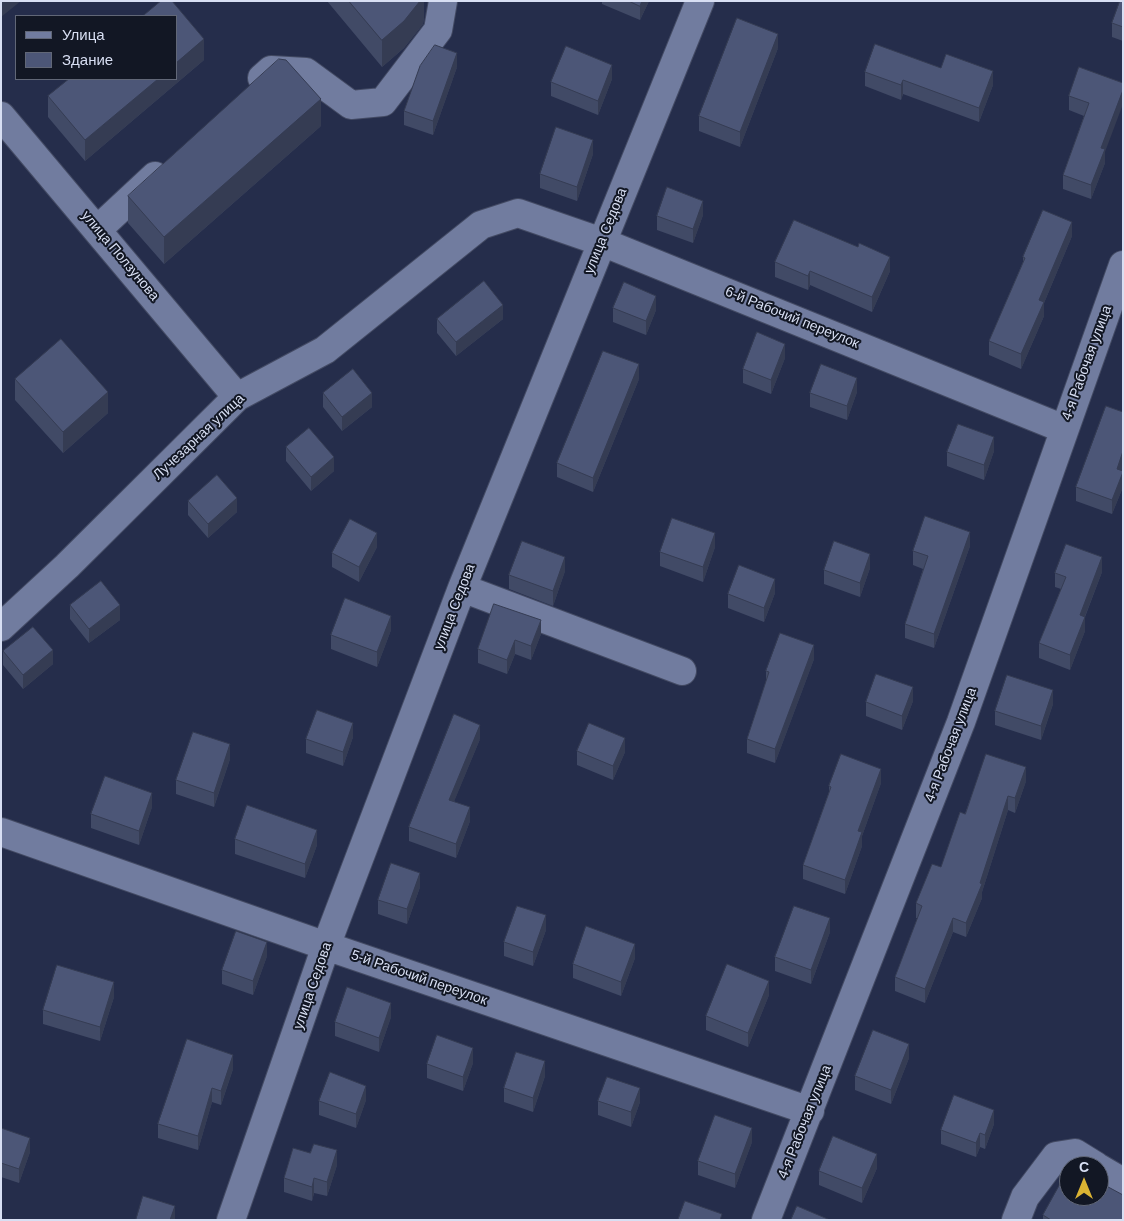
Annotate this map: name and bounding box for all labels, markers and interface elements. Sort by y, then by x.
legend [15,15,178,80]
text: Улица [62,26,105,43]
text: Здание [62,51,113,68]
street label: улица Седова [581,186,631,276]
street label: улица Ползунова [78,208,162,304]
street label: 6-й Рабочий переулок [723,283,861,353]
street label: 4-я Рабочая улица [1058,303,1116,423]
street label: Лучезарная улица [150,390,248,484]
street label: улица Седова [431,562,479,652]
street label: 4-я Рабочая улица [921,685,981,805]
street label: улица Седова [290,940,336,1032]
street label: 5-й Рабочий переулок [349,947,489,1009]
street label: 4-я Рабочая улица [775,1063,835,1181]
north arrow [1059,1156,1109,1206]
text: С [1079,1159,1089,1175]

